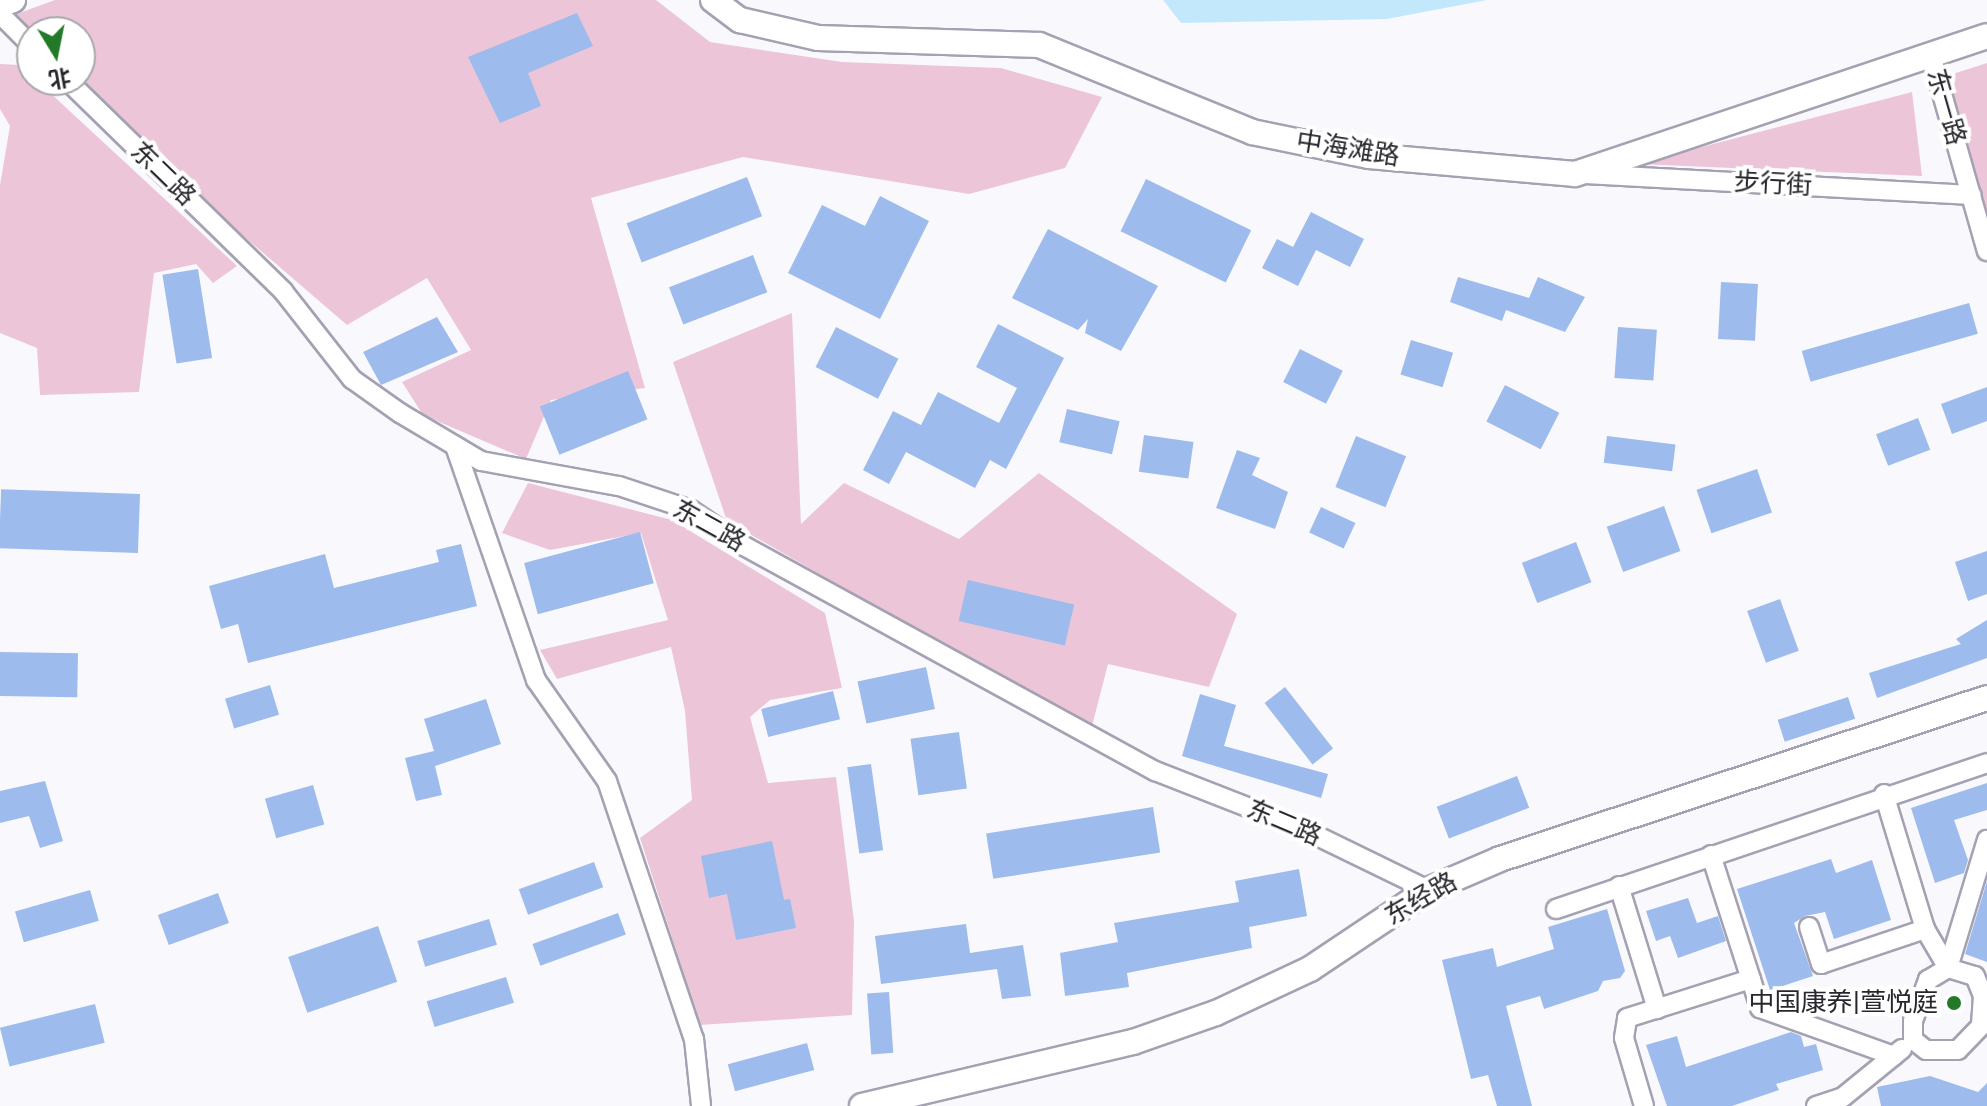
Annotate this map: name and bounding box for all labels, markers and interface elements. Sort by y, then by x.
north arrow [16,16,96,96]
text: 北 [47,63,73,92]
street label: 东一路 [1920,65,1972,149]
street label: 中海滩路 [1294,125,1402,173]
street label: 东二路 [124,136,202,212]
street label: 步行街 [1733,166,1813,202]
street label: 东二路 [667,493,751,559]
street label: 东二路 [1242,793,1326,853]
street label: 东经路 [1379,866,1463,932]
place label: 中国康养|萱悦庭 [1749,987,1938,1019]
marker: 中国康养|萱悦庭 [1945,994,1963,1012]

